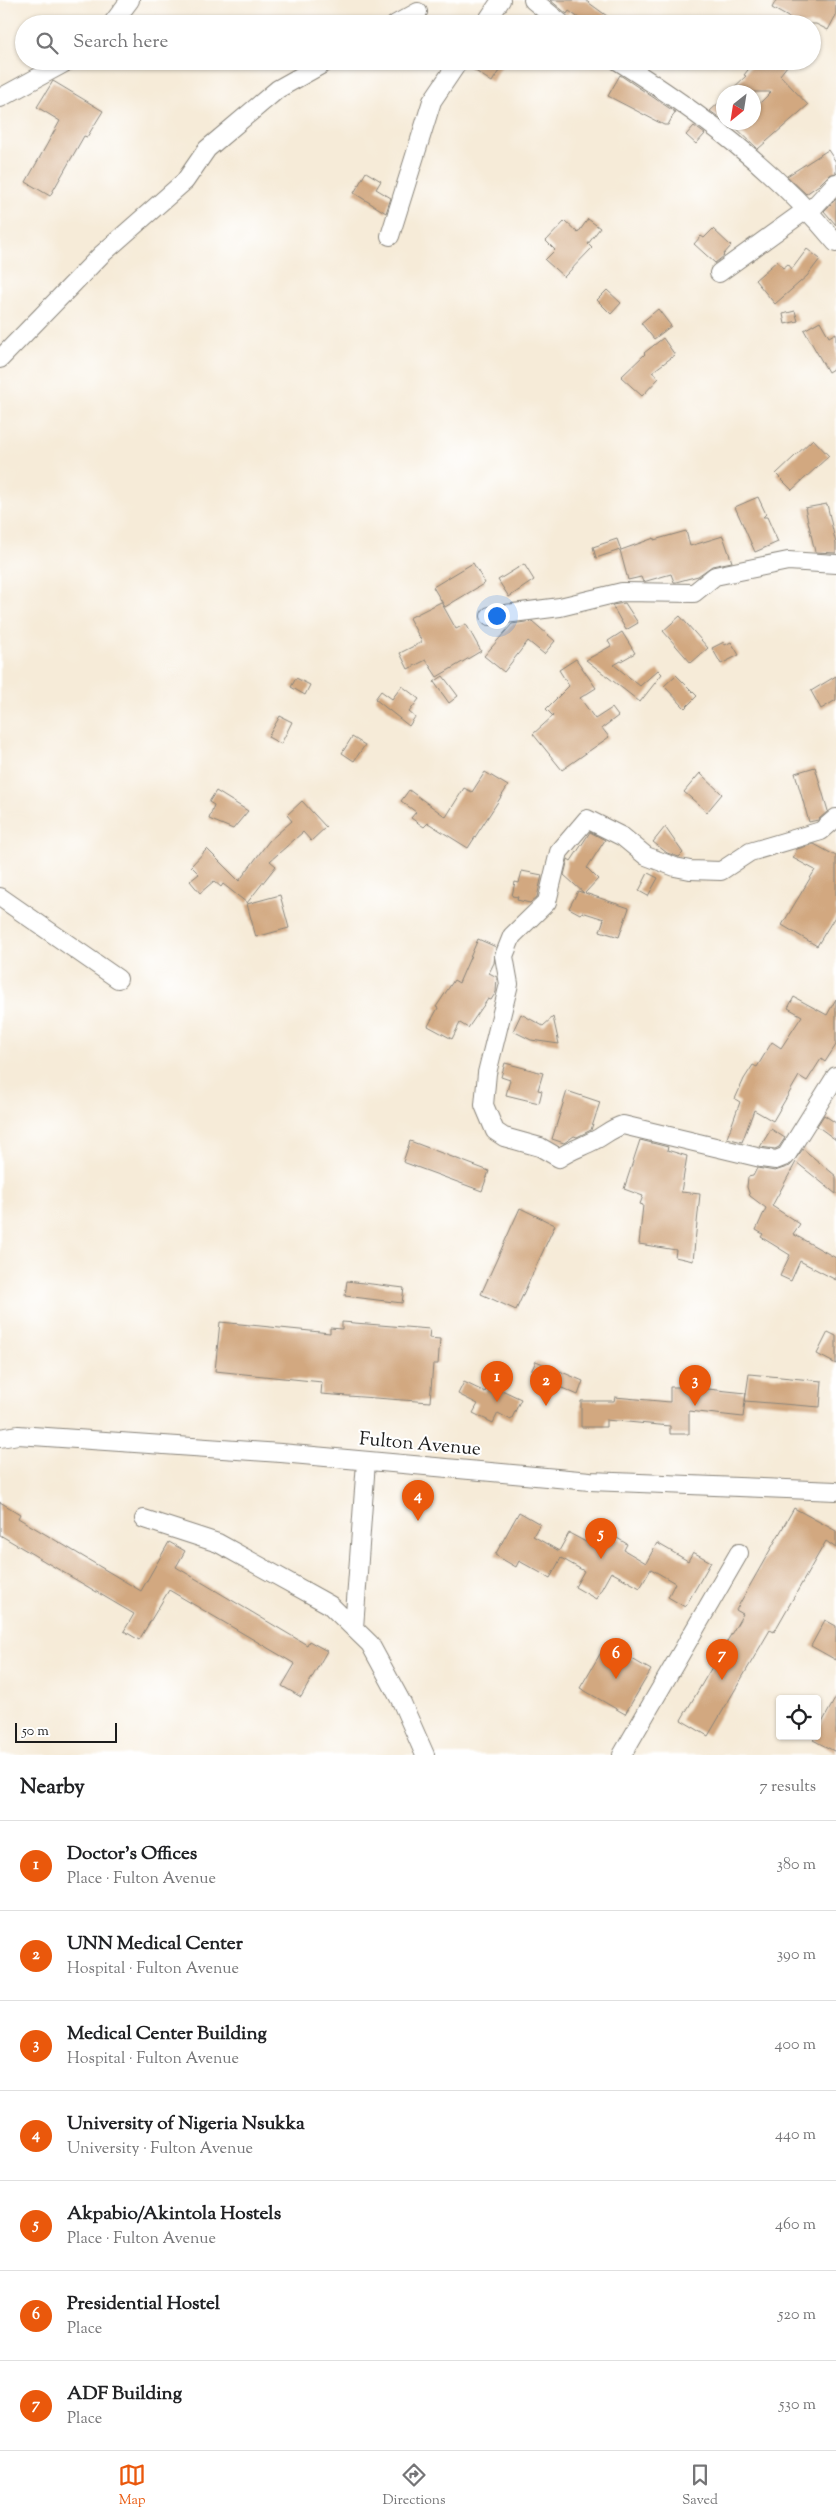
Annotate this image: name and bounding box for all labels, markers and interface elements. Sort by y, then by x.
search box [15,15,821,70]
icon: search [33,29,61,57]
text: Search here [73,29,168,56]
north arrow [716,85,761,130]
your location [484,603,510,629]
pin: 1 [481,1361,513,1402]
pin: 2 [530,1365,562,1406]
pin: 3 [679,1365,711,1406]
street label: Fulton Avenue [358,1426,482,1464]
pin: 4 [402,1480,434,1521]
pin: 5 [585,1518,617,1559]
pin: 6 [600,1638,632,1679]
pin: 7 [706,1639,738,1680]
map controls [776,1695,821,1740]
button: locate [776,1695,821,1740]
scale bar [15,1720,118,1743]
text: 50 m [22,1722,49,1742]
text: Nearby [20,1773,85,1803]
text: 7 results [760,1776,816,1799]
text: Doctor's Offices [67,1841,197,1868]
text: 1 [33,1854,39,1877]
text: 380 m [776,1854,816,1877]
text: Place · Fulton Avenue [67,1868,216,1891]
text: UNN Medical Center [67,1931,243,1958]
text: 2 [32,1944,40,1967]
text: 390 m [777,1944,816,1967]
text: Hospital · Fulton Avenue [67,1958,239,1981]
text: Medical Center Building [67,2021,267,2048]
text: 3 [33,2034,39,2057]
text: 400 m [775,2034,816,2057]
text: Hospital · Fulton Avenue [67,2048,239,2071]
text: University of Nigeria Nsukka [67,2111,305,2138]
text: 4 [32,2124,40,2147]
text: 440 m [775,2124,816,2147]
text: University · Fulton Avenue [67,2138,253,2161]
text: Akpabio/Akintola Hostels [67,2201,281,2228]
text: 5 [33,2214,39,2237]
text: 460 m [775,2214,816,2237]
text: Place · Fulton Avenue [67,2228,216,2251]
text: Presidential Hostel [67,2291,220,2318]
text: 6 [32,2304,40,2327]
text: 520 m [778,2304,816,2327]
text: Place [67,2318,102,2341]
text: ADF Building [67,2381,182,2408]
text: 7 [32,2394,40,2417]
text: 530 m [779,2394,816,2417]
text: Place [67,2408,102,2431]
tab: Map [118,2461,146,2511]
tab: Directions [382,2461,446,2511]
tab: Saved [682,2461,718,2511]

